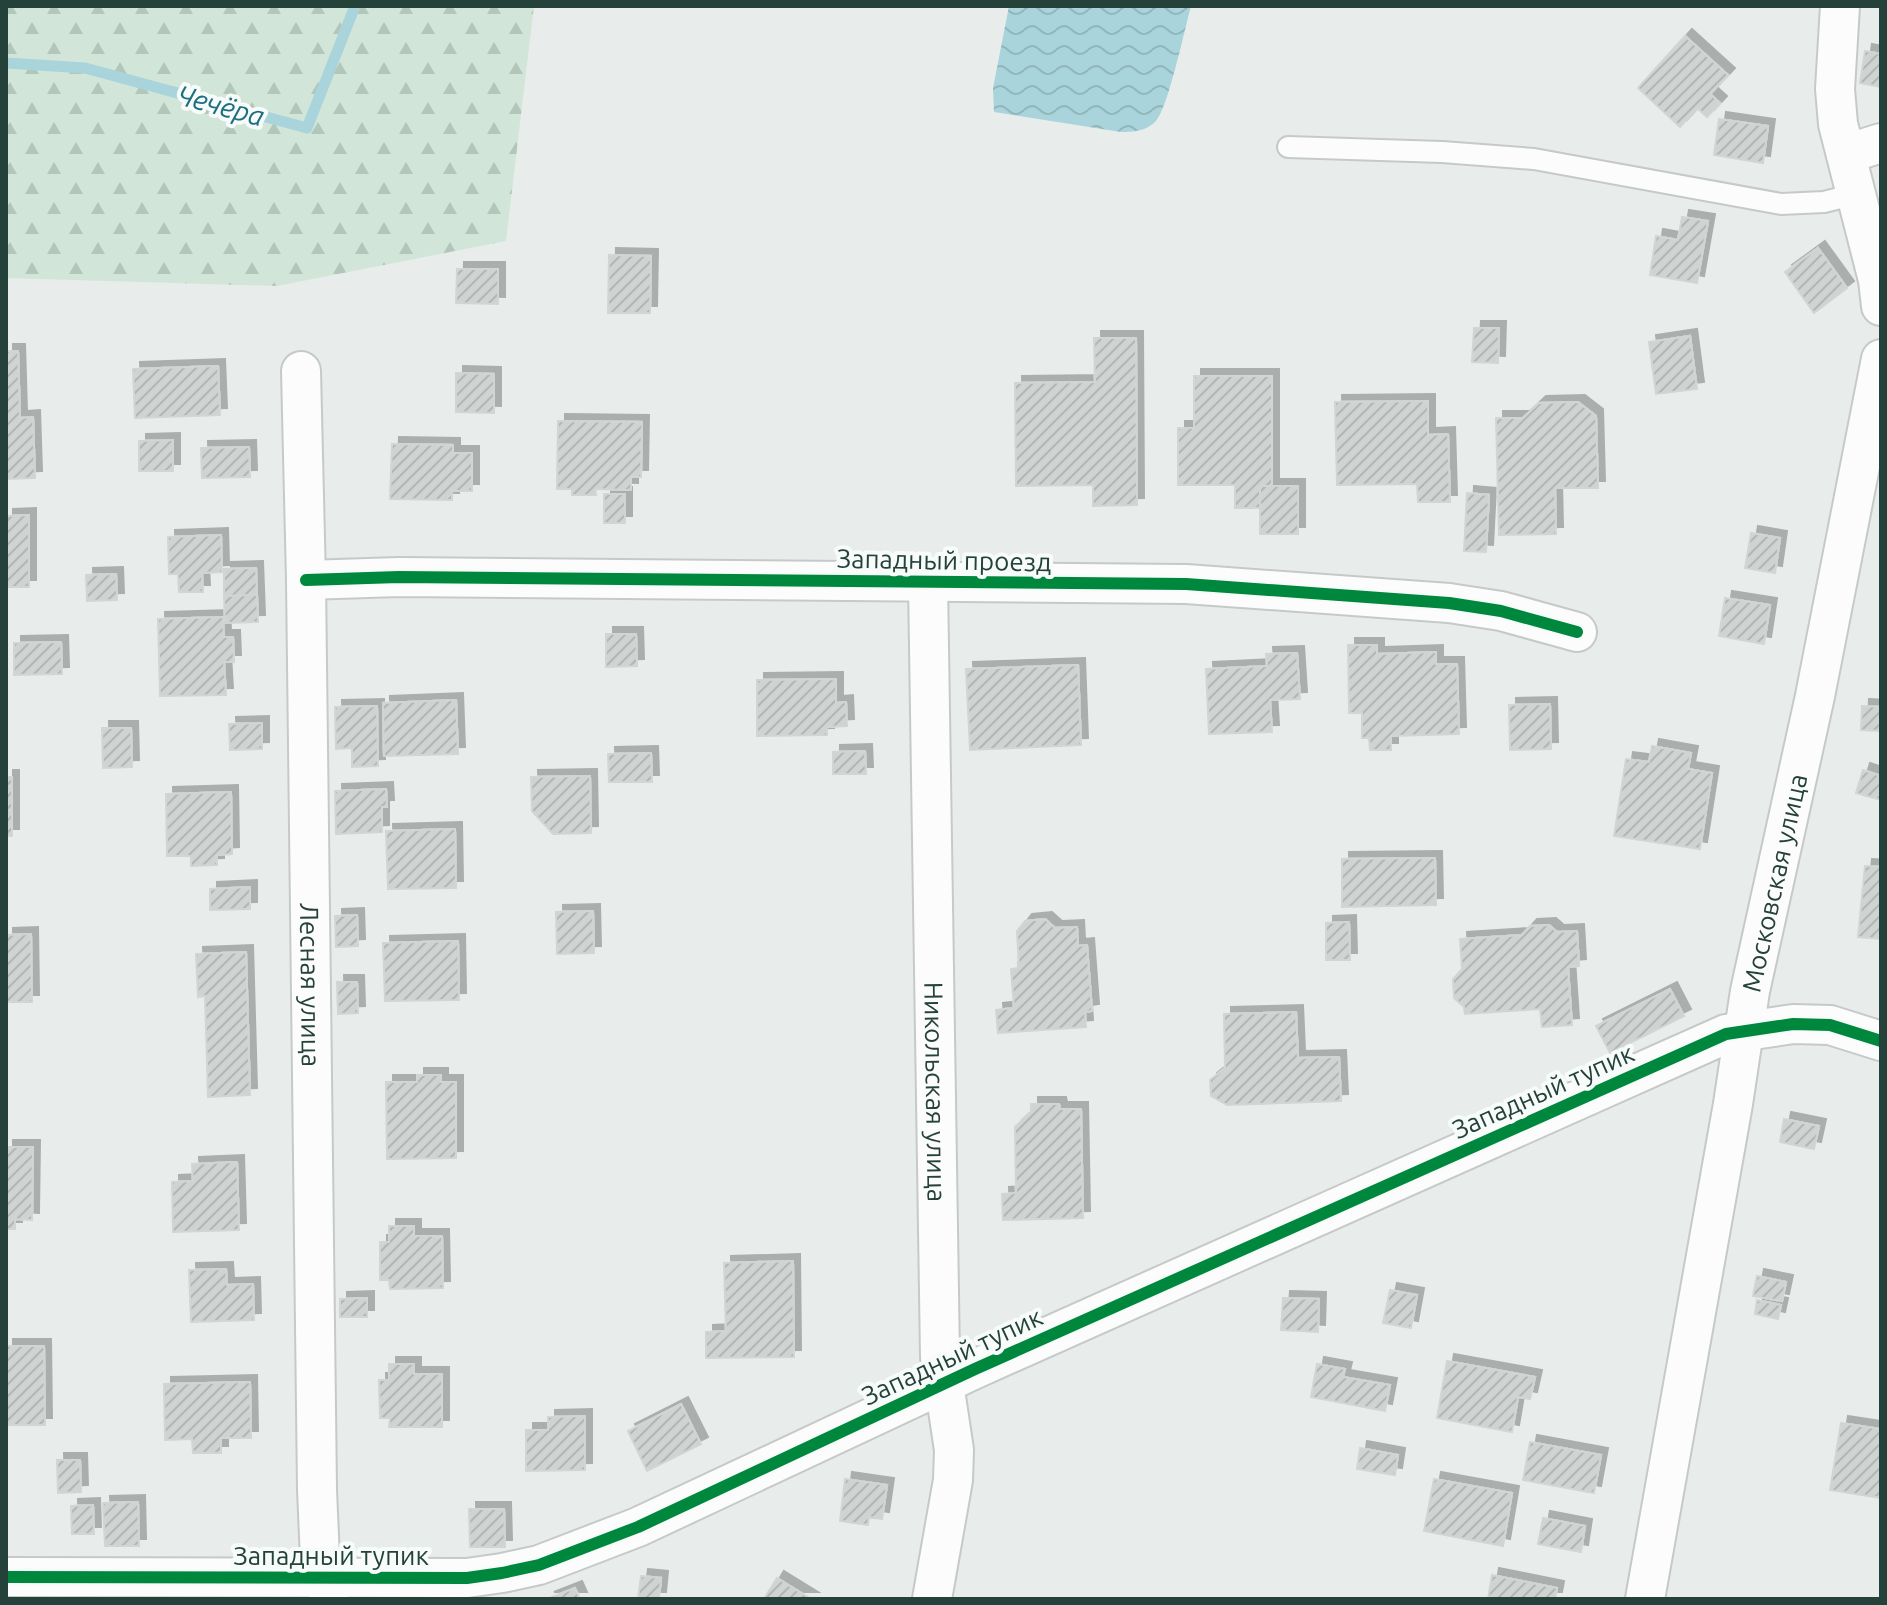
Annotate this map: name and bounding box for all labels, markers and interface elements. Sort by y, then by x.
water label: Чечёра [174,79,268,131]
street label: Западный проезд [836,544,1052,576]
street label: Московская улица [1736,771,1812,994]
street label: Лесная улица [295,903,326,1067]
street label: Никольская улица [920,982,952,1202]
street label: Западный тупик [1448,1038,1638,1144]
street label: Западный тупик [857,1302,1047,1410]
street label: Западный тупик [233,1541,429,1570]

